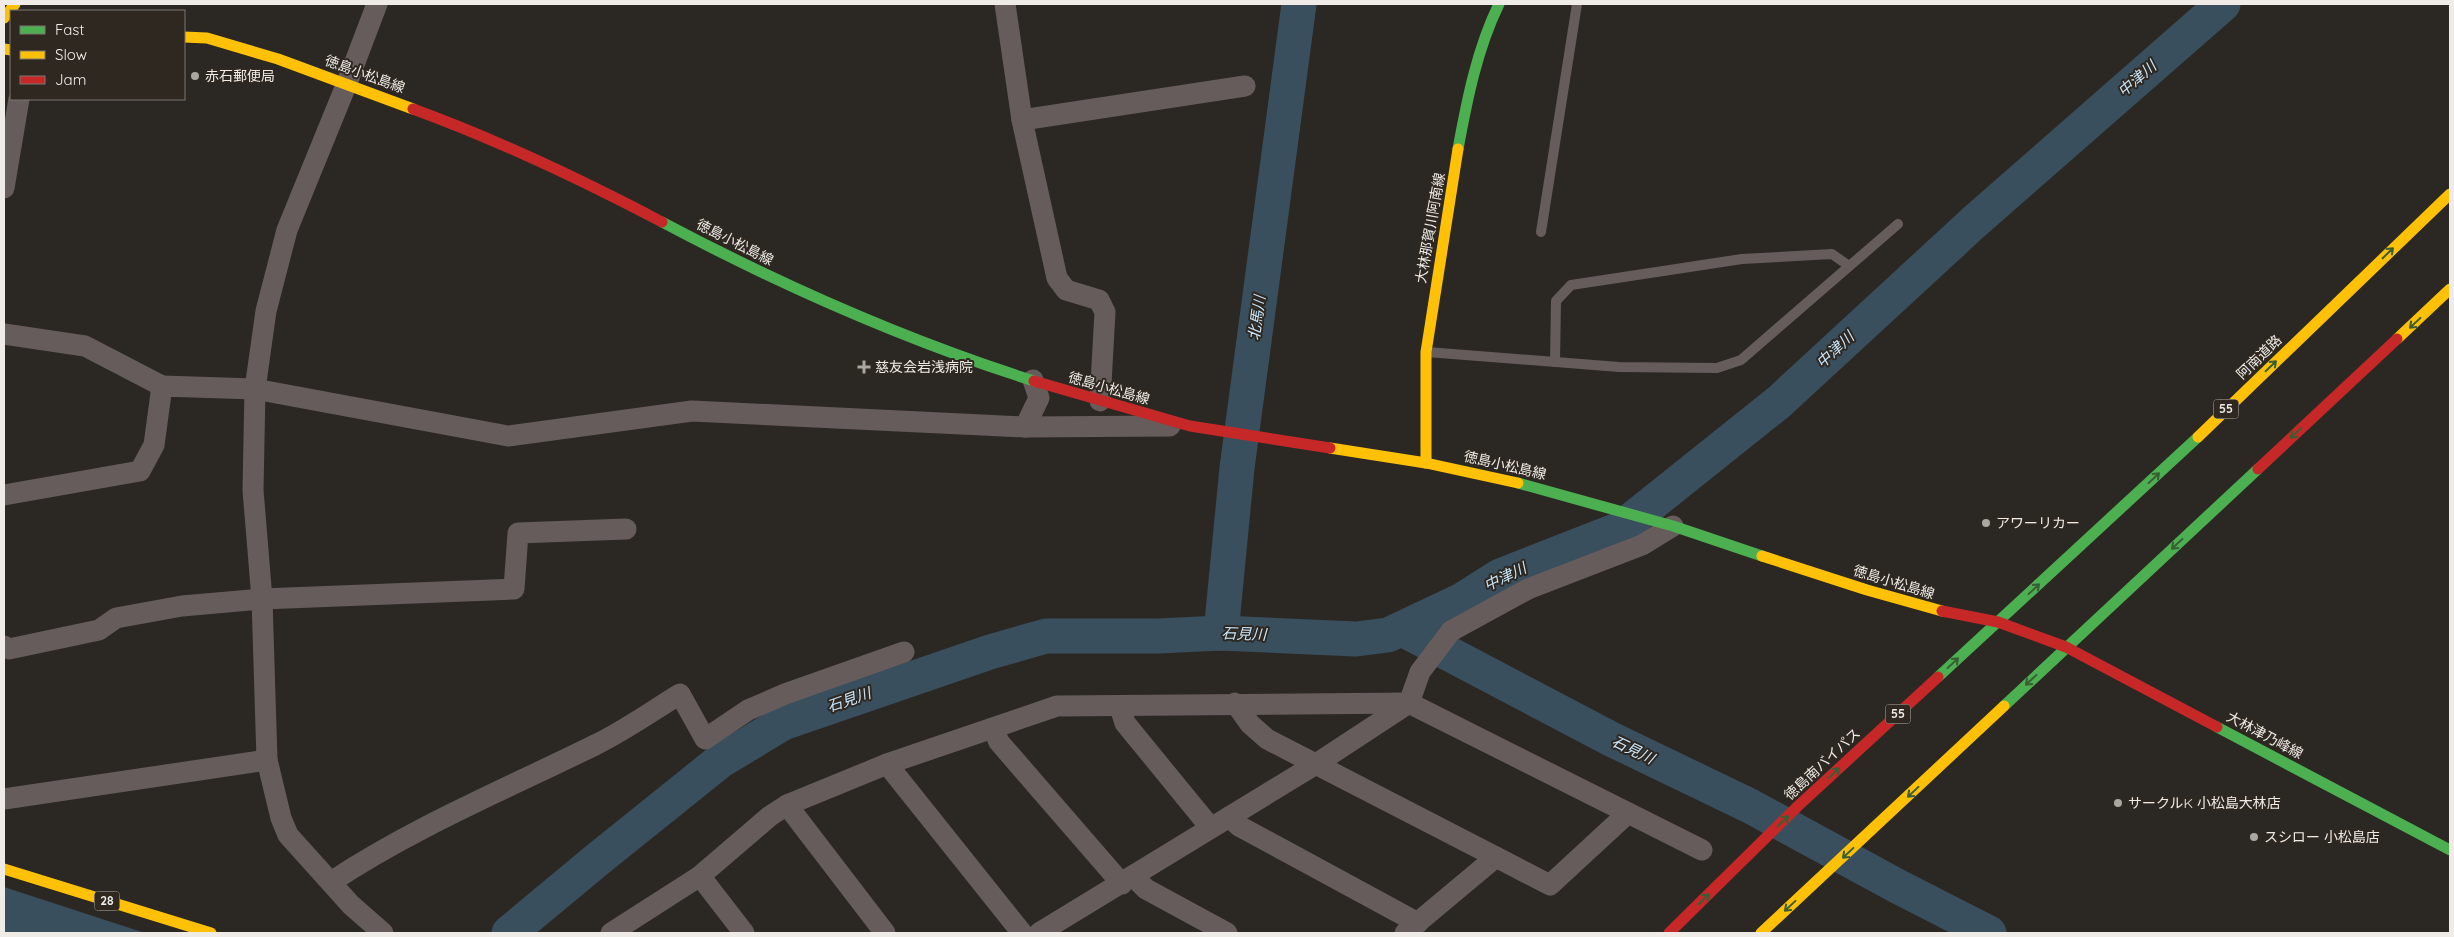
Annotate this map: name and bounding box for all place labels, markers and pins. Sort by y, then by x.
place label: 赤石郵便局 [205,67,275,85]
marker: 赤石郵便局 [189,70,201,82]
place label: 慈友会岩浅病院 [875,358,973,376]
marker: 慈友会岩浅病院 [857,360,871,374]
place label: アワーリカー [1996,514,2080,532]
marker: アワーリカー [1980,517,1992,529]
place label: サークルK 小松島大林店 [2128,794,2281,812]
marker: サークルK 小松島大林店 [2112,797,2124,809]
place label: スシロー 小松島店 [2264,828,2380,846]
marker: スシロー 小松島店 [2248,831,2260,843]

